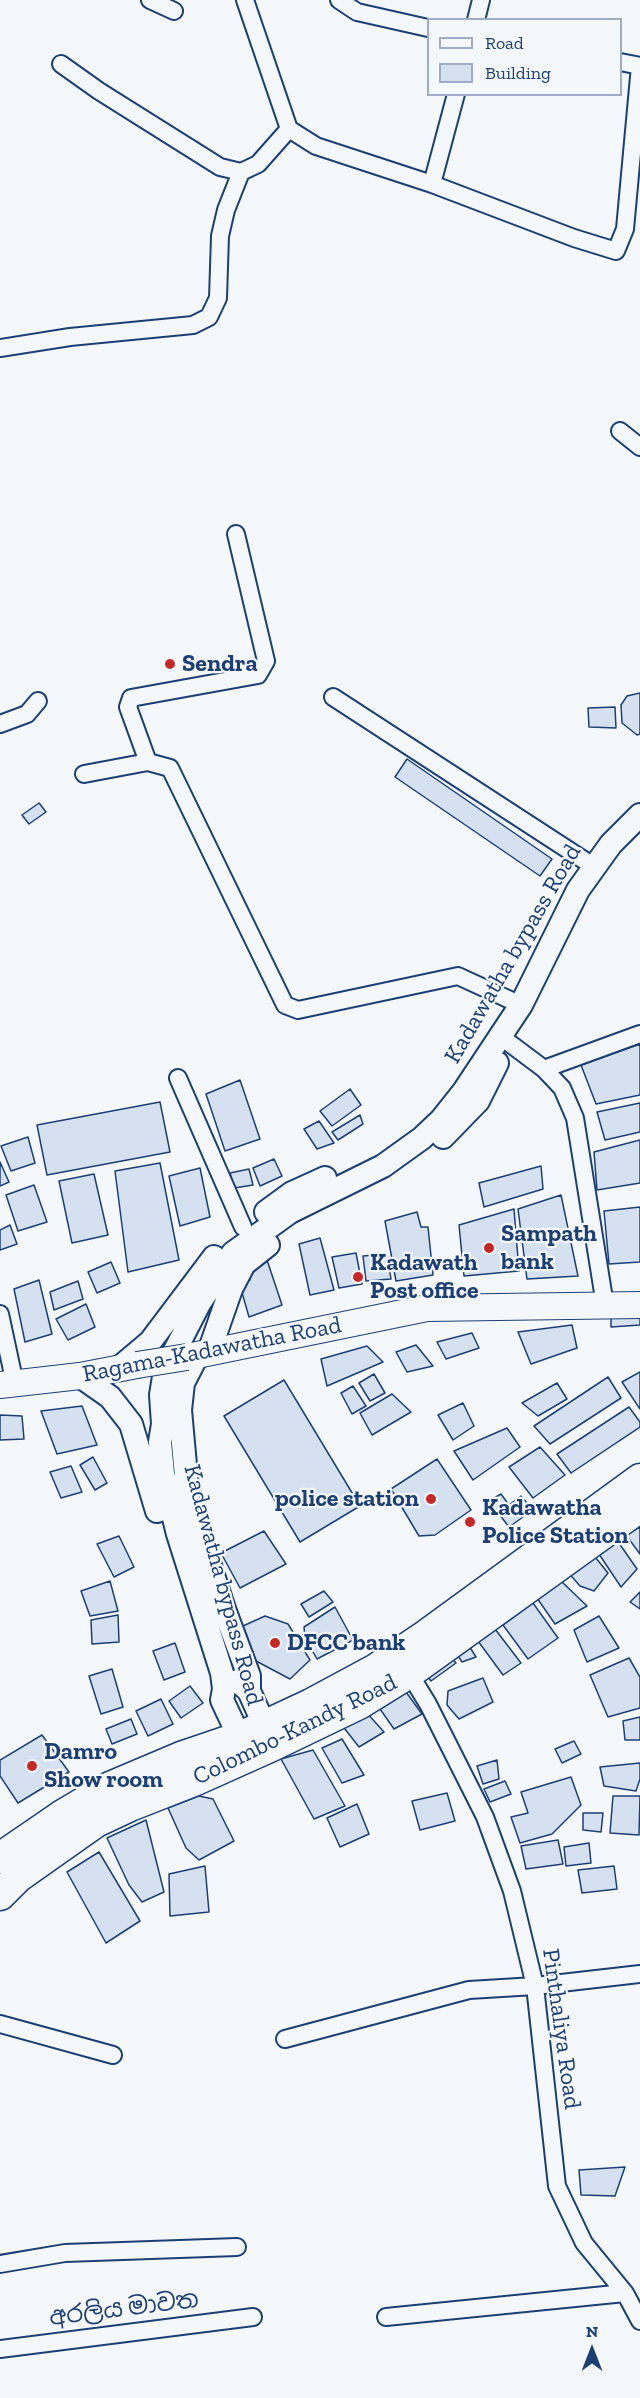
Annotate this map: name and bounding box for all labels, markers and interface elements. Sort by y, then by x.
legend [427,18,622,96]
text: Road [485,32,524,54]
text: Building [485,62,551,84]
place label: Sendra [182,650,258,678]
marker: Sendra [163,657,177,671]
street label: Kadawatha bypass Road [438,839,588,1069]
place label: Sampath bank [501,1220,597,1276]
marker: Sampath bank [482,1241,496,1255]
place label: Kadawath Post office [370,1249,479,1305]
marker: Kadawath Post office [351,1270,365,1284]
street label: Ragama-Kadawatha Road [80,1311,344,1389]
street label: Kadawatha bypass Road [177,1461,269,1709]
place label: police station [275,1485,419,1513]
marker: police station [424,1492,438,1506]
place label: Kadawatha Police Station [482,1494,628,1550]
marker: Kadawatha Police Station [463,1515,477,1529]
place label: DFCC bank [287,1629,405,1657]
marker: DFCC bank [268,1636,282,1650]
street label: Colombo-Kandy Road [188,1668,402,1792]
place label: Damro Show room [44,1738,163,1794]
marker: Damro Show room [25,1759,39,1773]
street label: Pinthaliya Road [535,1947,587,2111]
street label: අරලිය මාවත [48,2286,200,2332]
north arrow [562,2320,622,2380]
text: N [586,2322,598,2341]

